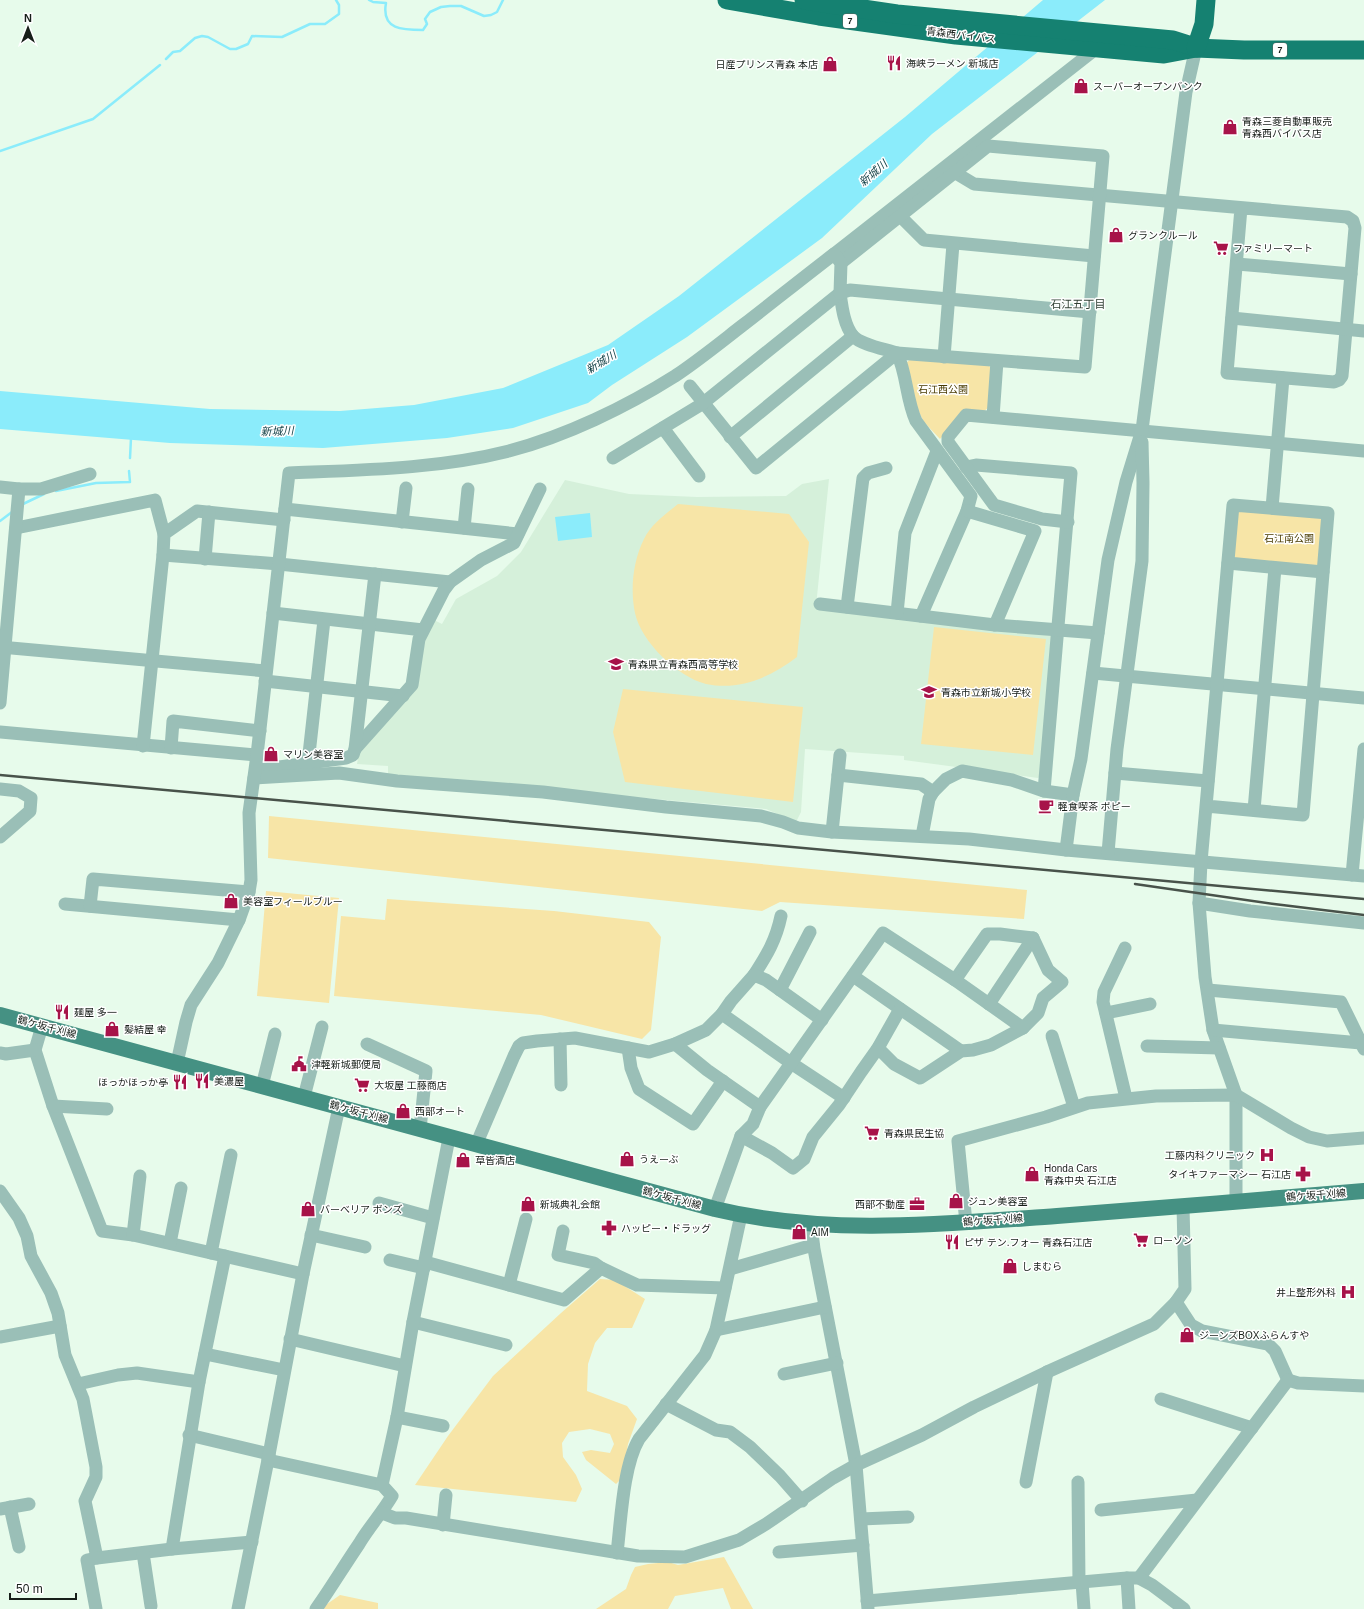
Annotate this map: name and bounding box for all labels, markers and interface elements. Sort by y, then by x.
north arrow [8,8,48,48]
text: N [24,12,32,24]
road number: 7 [843,14,857,28]
street label: 青森西バイパス [926,25,996,45]
road number: 7 [1273,43,1287,57]
restaurant icon: 海峡ラーメン 新城店 [885,54,903,72]
shop icon: 日産プリンス青森 本店 [821,55,839,73]
place label: 海峡ラーメン 新城店 [906,58,998,69]
place label: 日産プリンス青森 本店 [715,59,818,70]
shop icon: スーパーオープンバンク [1072,77,1090,95]
place label: スーパーオープンバンク [1093,81,1203,92]
place label: 青森三菱自動車販売 青森西バイパス店 [1242,116,1332,139]
shop icon: 青森三菱自動車販売 青森西バイパス店 [1221,118,1239,136]
water label: 新城川 [857,157,890,188]
shop icon: グランクルール [1107,226,1125,244]
place label: グランクルール [1128,230,1198,241]
supermarket icon: ファミリーマート [1212,239,1230,257]
place label: ファミリーマート [1233,243,1313,254]
district label: 石江五丁目 [1051,298,1106,310]
water label: 新城川 [584,348,619,376]
park label: 石江西公園 [918,384,968,395]
water label: 新城川 [260,424,295,438]
park label: 石江南公園 [1264,533,1314,544]
school or university icon: 青森県立青森西高等学校 [607,655,625,673]
place label: 青森県立青森西高等学校 [628,659,738,670]
school or university icon: 青森市立新城小学校 [920,683,938,701]
place label: 青森市立新城小学校 [941,687,1031,698]
shop icon: マリン美容室 [262,745,280,763]
place label: マリン美容室 [283,749,343,760]
cafe icon: 軽食喫茶 ポピー [1037,797,1055,815]
place label: 軽食喫茶 ポピー [1058,801,1131,812]
shop icon: 美容室フィールブルー [222,892,240,910]
place label: 美容室フィールブルー [243,896,343,907]
restaurant icon: 麺屋 多一 [53,1003,71,1021]
place label: 麺屋 多一 [74,1007,117,1018]
street label: 鶴ケ坂千刈線 [17,1014,77,1040]
shop icon: 髪結屋 幸 [103,1020,121,1038]
place label: 髪結屋 幸 [124,1024,167,1035]
public building icon: 津軽新城郵便局 [290,1055,308,1073]
place label: 津軽新城郵便局 [311,1059,381,1070]
restaurant icon: 美濃屋 [193,1072,211,1090]
restaurant icon: ほっかほっか亭 [171,1073,189,1091]
place label: 美濃屋 [214,1076,244,1087]
supermarket icon: 大坂屋 工藤商店 [353,1076,371,1094]
place label: ほっかほっか亭 [98,1077,168,1088]
place label: 大坂屋 工藤商店 [374,1080,447,1091]
street label: 鶴ケ坂千刈線 [329,1099,389,1125]
shop icon: 西部オート [394,1102,412,1120]
place label: 西部オート [415,1106,465,1117]
supermarket icon: 青森県民生協 [863,1124,881,1142]
place label: 青森県民生協 [884,1128,944,1139]
hospital icon: 工藤内科クリニック [1258,1146,1276,1164]
shop icon: うえーぶ [618,1150,636,1168]
place label: 工藤内科クリニック [1165,1150,1255,1161]
shop icon: 草皆酒店 [454,1151,472,1169]
place label: うえーぶ [639,1154,679,1165]
place label: 草皆酒店 [475,1155,515,1166]
place label: Honda Cars 青森中央 石江店 [1044,1163,1117,1186]
shop icon: Honda Cars 青森中央 石江店 [1023,1165,1041,1183]
pharmacy icon: タイキファーマシー 石江店 [1294,1165,1312,1183]
place label: タイキファーマシー 石江店 [1168,1169,1291,1180]
street label: 鶴ケ坂千刈線 [642,1185,702,1211]
street label: 鶴ケ坂千刈線 [1286,1187,1346,1203]
shop icon: ジュン美容室 [947,1192,965,1210]
shop icon: 新城典礼会館 [519,1195,537,1213]
office icon: 西部不動産 [908,1195,926,1213]
place label: ジュン美容室 [968,1196,1027,1207]
place label: 新城典礼会館 [540,1199,600,1210]
place label: 西部不動産 [855,1199,905,1210]
shop icon: バーべリア ボンズ [299,1200,317,1218]
place label: バーべリア ボンズ [320,1204,403,1215]
street label: 鶴ケ坂千刈線 [963,1212,1023,1228]
pharmacy icon: ハッピー・ドラッグ [600,1219,618,1237]
place label: ハッピー・ドラッグ [621,1223,711,1234]
shop icon: AIM [790,1223,808,1241]
place label: AIM [811,1227,829,1238]
supermarket icon: ローソン [1132,1231,1150,1249]
restaurant icon: ピザ テン.フォー 青森石江店 [943,1233,961,1251]
place label: ローソン [1153,1235,1193,1246]
place label: ピザ テン.フォー 青森石江店 [964,1237,1092,1248]
shop icon: しまむら [1001,1257,1019,1275]
place label: しまむら [1022,1261,1062,1272]
hospital icon: 井上整形外科 [1339,1283,1357,1301]
place label: 井上整形外科 [1276,1287,1336,1298]
shop icon: ジーンズBOXふらんすや [1178,1326,1196,1344]
place label: ジーンズBOXふらんすや [1199,1330,1309,1341]
scale bar [10,1575,76,1601]
text: 50 m [16,1582,43,1596]

